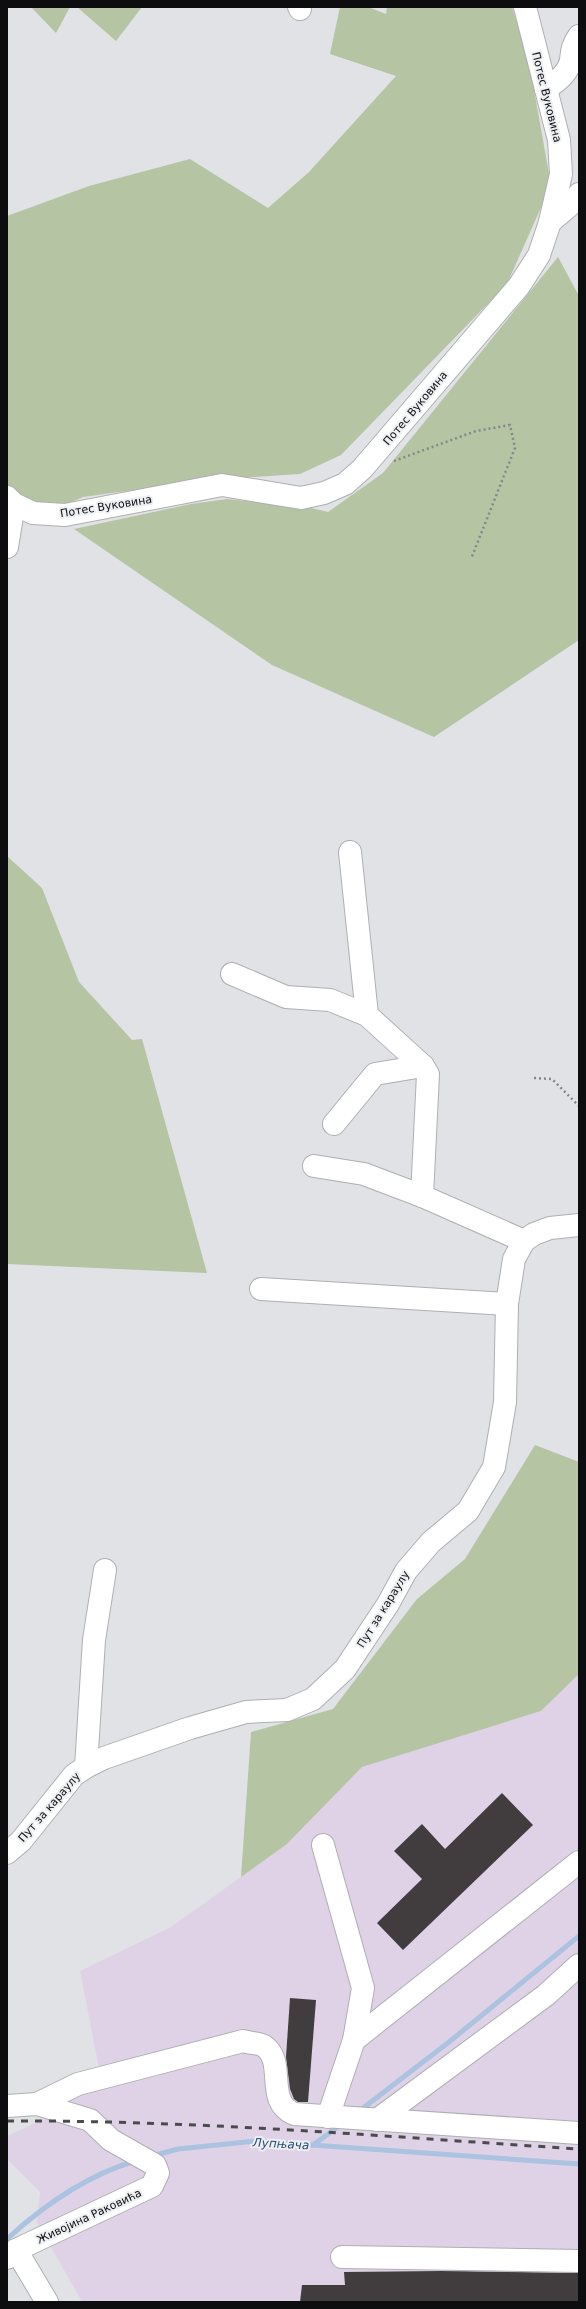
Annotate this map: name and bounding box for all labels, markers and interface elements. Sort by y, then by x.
street label: Потес Вуковина [529,51,564,144]
street label: Потес Вуковина [381,369,450,448]
street label: Потес Вуковина [59,493,153,520]
street label: Пут за караулу [355,1568,412,1650]
street label: Пут за караулу [16,1770,83,1845]
water label: Лупњача [251,2135,310,2152]
street label: Живојина Раковића [35,2186,144,2246]

